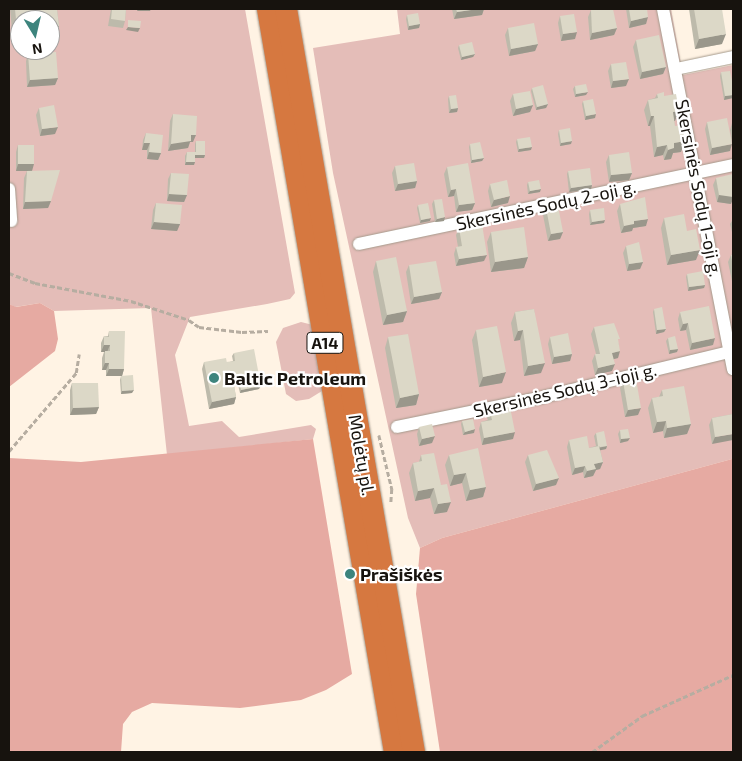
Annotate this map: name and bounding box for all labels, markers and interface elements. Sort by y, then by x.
north arrow [10,10,60,60]
text: N [31,40,44,59]
street label: Skersinės Sodų 1-oji g. [671,97,727,279]
street label: Skersinės Sodų 2-oji g. [454,175,638,235]
road number: A14 [306,329,344,356]
street label: Skersinės Sodų 3-ioji g. [471,358,659,422]
place label: Baltic Petroleum [224,367,366,389]
marker: Baltic Petroleum [208,372,220,384]
street label: Molėtų pl. [344,413,380,497]
place label: Prašiškės [360,563,443,585]
marker: Prašiškės [344,568,356,580]

